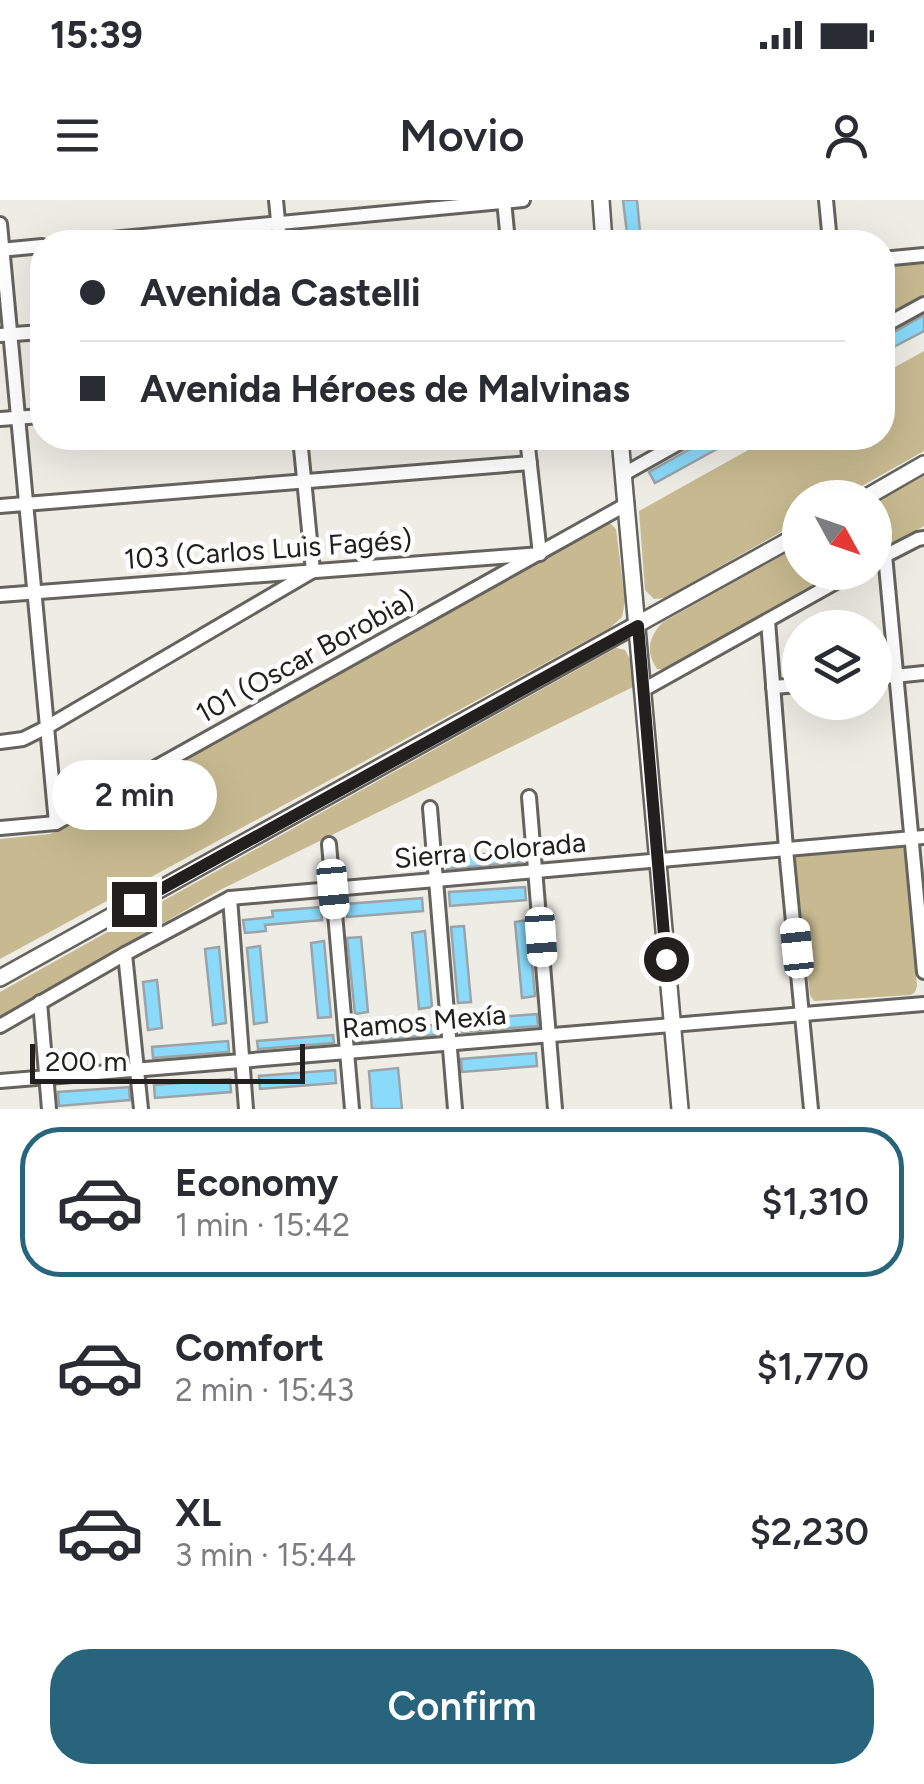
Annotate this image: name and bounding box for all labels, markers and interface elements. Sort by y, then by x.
text: 15:39 [50,12,143,58]
icon: menu [50,108,105,163]
text: Movio [399,108,525,162]
icon: person [819,108,874,163]
text: Avenida Castelli [140,270,421,316]
text: Avenida Héroes de Malvinas [140,366,630,412]
north arrow [782,480,892,590]
map controls [782,480,892,720]
street label: 103 (Carlos Luis Fagés) [123,522,413,576]
street label: 101 (Oscar Borobia) [190,582,420,730]
button: layers [782,610,892,720]
callout: 2 min [52,759,216,829]
text: 2 min [95,776,174,814]
street label: Sierra Colorada [393,825,587,875]
car [315,858,351,920]
route end [112,882,157,927]
car [524,906,558,968]
car [779,917,815,979]
route start [644,937,689,982]
street label: Ramos Mexía [340,997,508,1045]
scale bar [30,1039,305,1084]
text: 200 m [45,1044,127,1078]
icon: car [55,1157,145,1247]
text: Economy [175,1160,338,1206]
text: $1,310 [761,1179,869,1225]
text: 1 min · 15:42 [175,1206,350,1244]
icon: car [55,1322,145,1412]
text: Comfort [175,1325,324,1371]
text: $1,770 [756,1344,869,1390]
text: 2 min · 15:43 [175,1371,354,1409]
icon: car [55,1487,145,1577]
text: XL [175,1490,221,1536]
text: $2,230 [750,1509,869,1555]
text: 3 min · 15:44 [175,1536,356,1574]
button: Confirm [50,1649,874,1764]

